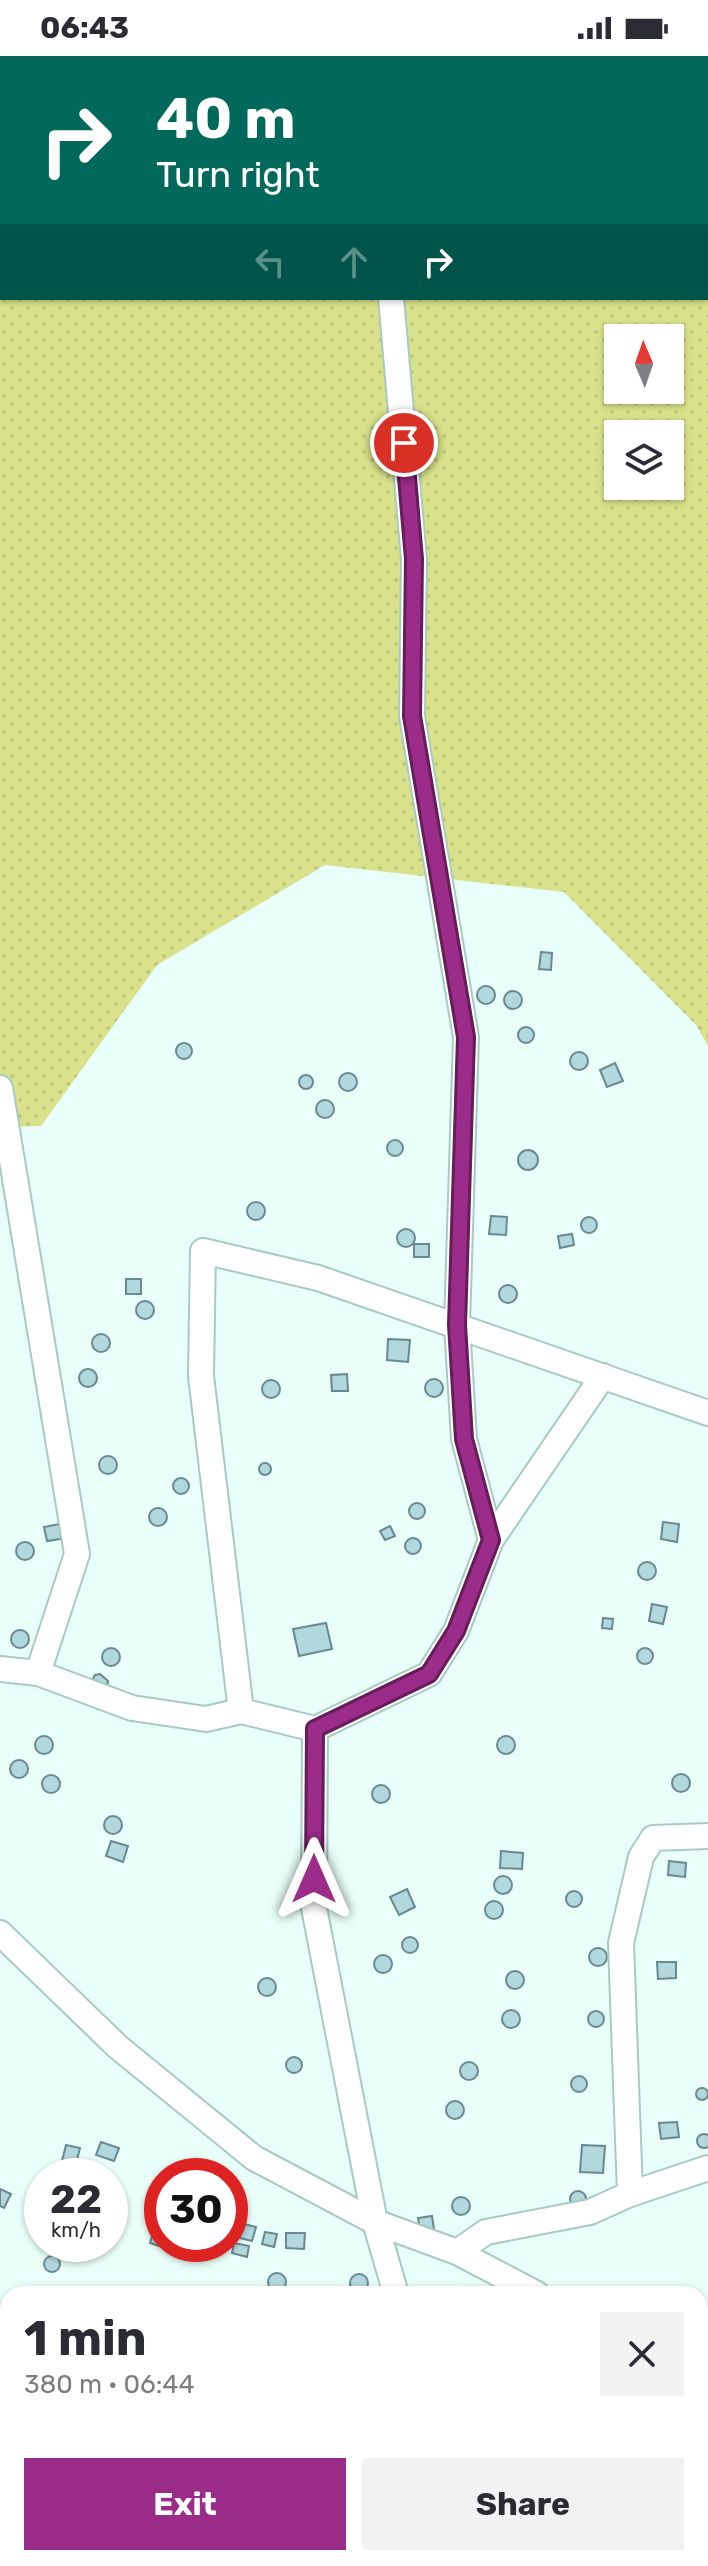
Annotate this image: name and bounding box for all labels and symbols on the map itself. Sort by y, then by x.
north arrow [604,324,684,404]
pin [370,409,438,477]
position arrow [272,1837,356,1921]
speed limit sign: 30 [144,2158,248,2262]

